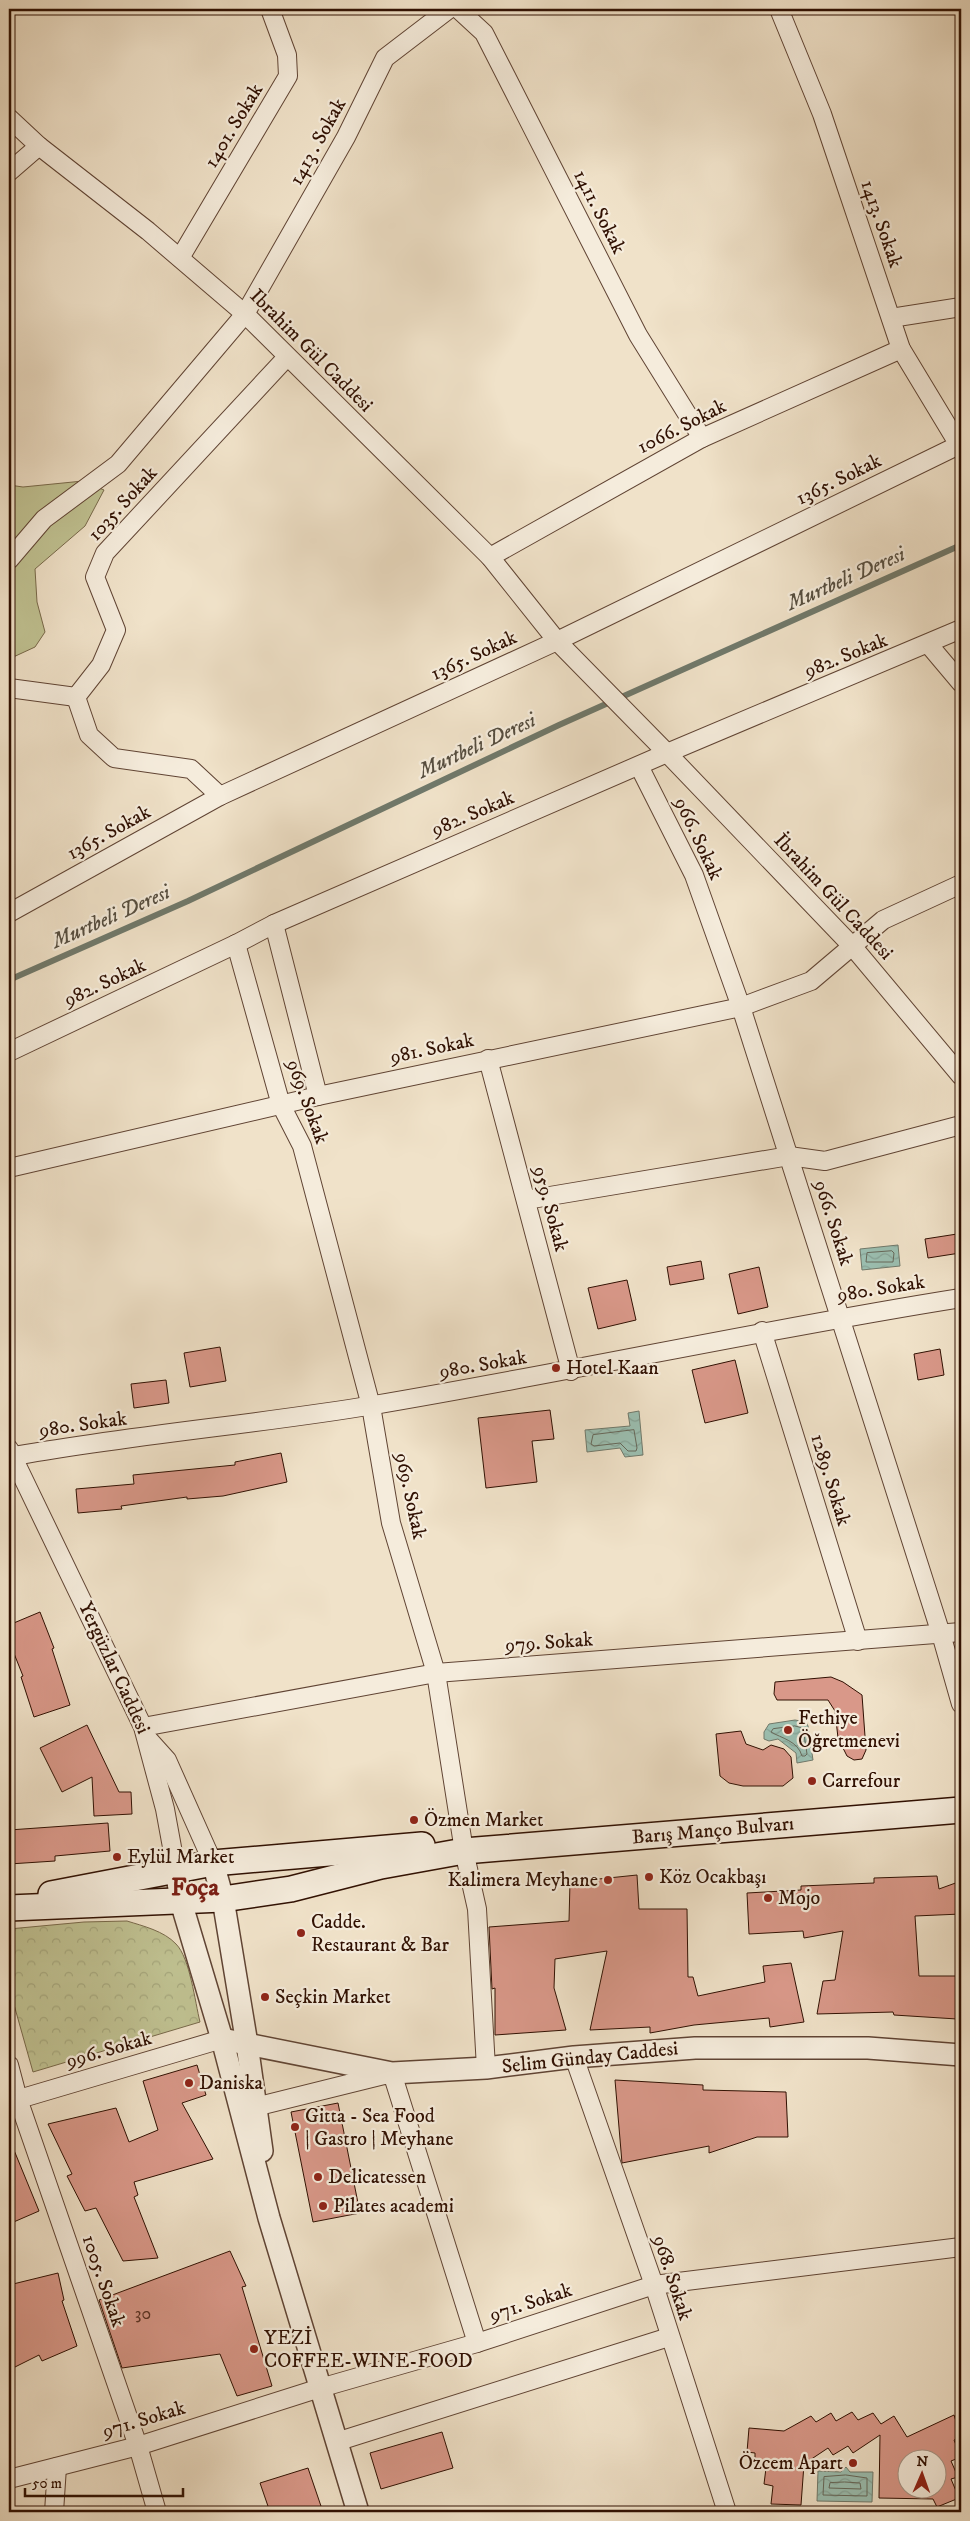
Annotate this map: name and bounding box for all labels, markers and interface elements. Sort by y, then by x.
street label: 1401. Sokak [199,79,269,173]
street label: 1413 . Sokak [284,94,352,190]
street label: 1411. Sokak [567,166,631,258]
street label: 1413. Sokak [854,177,908,271]
street label: Ibrahim Gül Caddesi [244,284,378,418]
street label: 1066. Sokak [633,394,731,460]
street label: 1365. Sokak [792,449,886,511]
street label: 1035. Sokak [83,461,163,547]
water label: Murtbeli Deresi [781,541,911,617]
street label: 1365. Sokak [427,625,521,687]
street label: 982. Sokak [800,628,891,684]
water label: Murtbeli Deresi [412,707,541,785]
street label: 982. Sokak [427,785,518,843]
street label: 966. Sokak [668,793,728,884]
street label: 1365. Sokak [63,800,155,866]
street label: İbrahim Gül Caddesi [768,828,898,966]
water label: Murtbeli Deresi [46,879,176,955]
street label: 982. Sokak [59,953,150,1013]
street label: 981. Sokak [387,1028,476,1070]
street label: 969. Sokak [280,1055,334,1148]
street label: 959. Sokak [526,1163,573,1255]
street label: 966. Sokak [807,1176,859,1269]
street label: 980. Sokak [834,1270,927,1308]
street label: 980. Sokak [436,1345,529,1385]
place label: Hotel Kaan [566,1356,659,1381]
marker: Hotel Kaan [550,1362,562,1374]
street label: 980. Sokak [37,1406,129,1444]
street label: 1289. Sokak [804,1431,856,1529]
street label: 969. Sokak [388,1449,431,1542]
street label: Yergüzlar Caddesi [72,1598,156,1738]
street label: 979. Sokak [503,1627,594,1659]
place label: Fethiye Öğretmenevi [798,1706,900,1754]
marker: Fethiye Öğretmenevi [782,1724,794,1736]
place label: Carrefour [822,1769,901,1794]
marker: Carrefour [806,1775,818,1787]
place label: Özmen Market [424,1808,543,1833]
street label: Barış Manço Bulvarı [631,1811,795,1851]
marker: Özmen Market [408,1814,420,1826]
place label: Eylül Market [127,1845,234,1870]
marker: Eylül Market [111,1851,123,1863]
place label: Köz Ocakbaşı [659,1865,766,1890]
place label: Kalimera Meyhane [448,1868,598,1893]
marker: Köz Ocakbaşı [643,1871,655,1883]
district label: Foça [171,1872,219,1903]
marker: Kalimera Meyhane [602,1874,614,1886]
place label: Mojo [778,1886,820,1911]
marker: Mojo [762,1892,774,1904]
place label: Cadde. Restaurant & Bar [311,1910,450,1958]
marker: Cadde. Restaurant & Bar [295,1927,307,1939]
place label: Seçkin Market [275,1985,391,2010]
marker: Seçkin Market [259,1991,271,2003]
street label: 996. Sokak [62,2026,155,2074]
street label: Selim Günday Caddesi [501,2036,679,2080]
place label: Daniska [199,2071,264,2096]
marker: Daniska [183,2077,195,2089]
place label: Gitta - Sea Food | Gastro | Meyhane [305,2104,454,2152]
marker: Gitta - Sea Food | Gastro | Meyhane [289,2121,301,2133]
place label: Delicatessen [328,2165,427,2190]
marker: Delicatessen [312,2171,324,2183]
place label: Pilates academi [333,2194,454,2219]
marker: Pilates academi [317,2200,329,2212]
street label: 968. Sokak [646,2231,697,2324]
street label: 1005. Sokak [76,2232,130,2330]
street label: 971. Sokak [486,2278,576,2328]
house number: 30 [135,2303,151,2325]
place label: YEZİ COFFEE-WINE-FOOD [264,2326,473,2374]
marker: YEZİ COFFEE-WINE-FOOD [248,2343,260,2355]
street label: 971. Sokak [99,2396,189,2445]
north arrow [898,2448,948,2498]
place label: Özcem Apart [739,2451,843,2476]
text: N [916,2453,929,2471]
marker: Özcem Apart [847,2457,859,2469]
scale bar [25,2466,182,2498]
text: 50 m [32,2474,62,2493]

